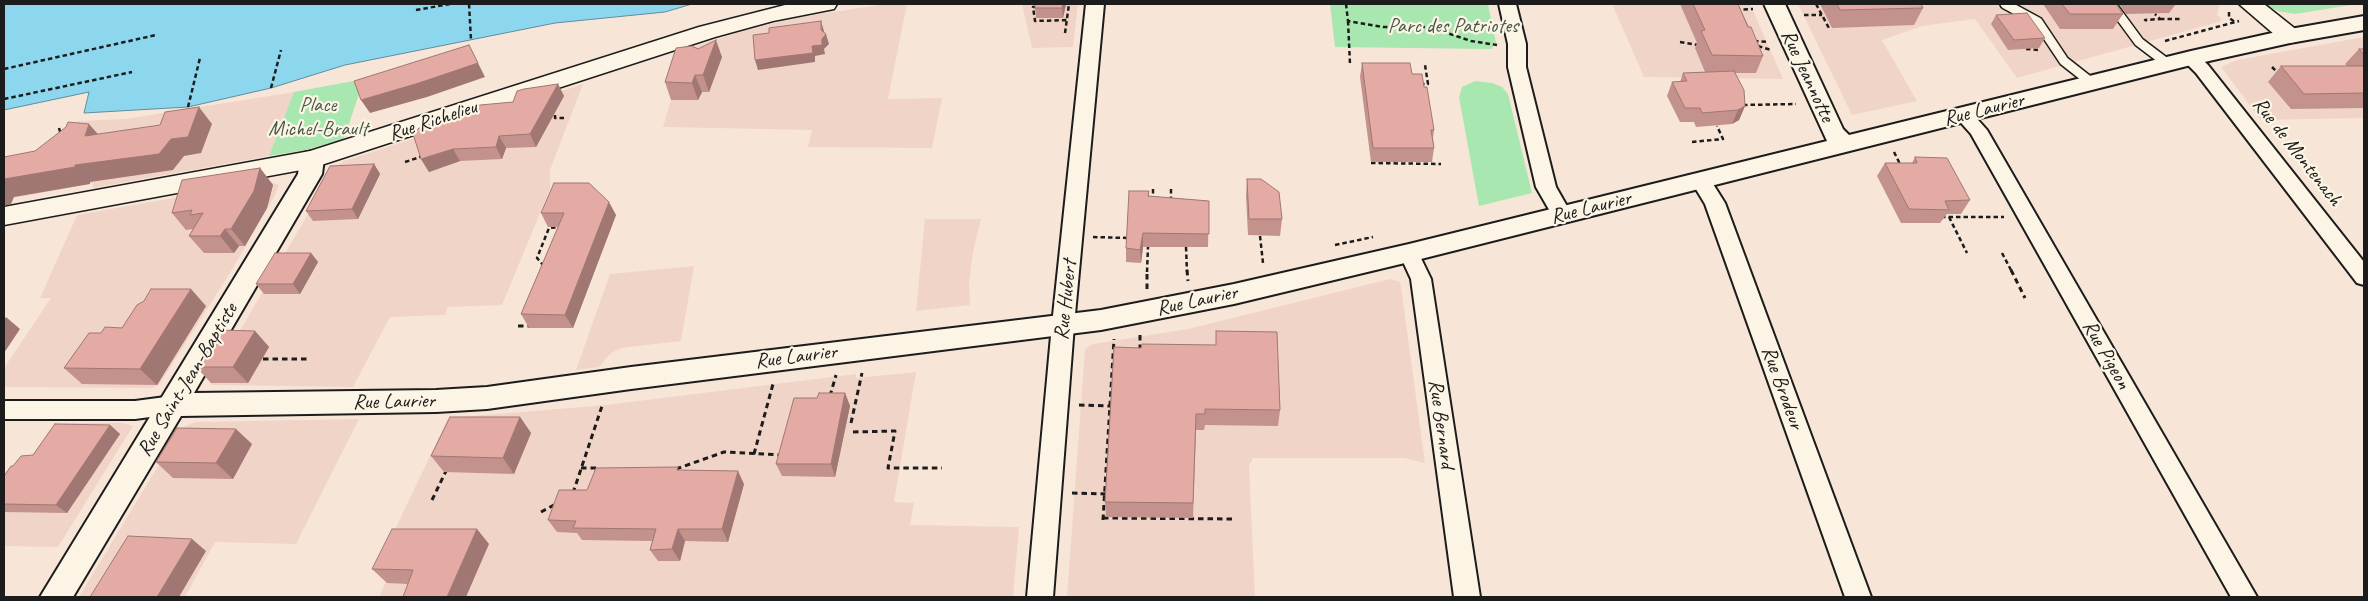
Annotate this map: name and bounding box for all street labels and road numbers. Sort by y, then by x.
street label: Rue Jeannotte [1775,26,1839,126]
street label: Rue Laurier [1941,88,2027,132]
street label: Rue de Montenach [2247,93,2347,211]
street label: Rue Richelieu [386,95,480,147]
street label: Rue Laurier [1548,186,1634,230]
street label: Rue Hubert [1049,259,1083,341]
street label: Rue Laurier [1154,280,1240,322]
street label: Rue Saint-Jean-Baptiste [132,299,244,461]
street label: Rue Pigeon [2076,316,2136,394]
street label: Rue Laurier [754,339,838,375]
street label: Rue Brodeur [1755,343,1809,433]
street label: Rue Bernard [1422,378,1460,470]
street label: Rue Laurier [353,389,435,415]

